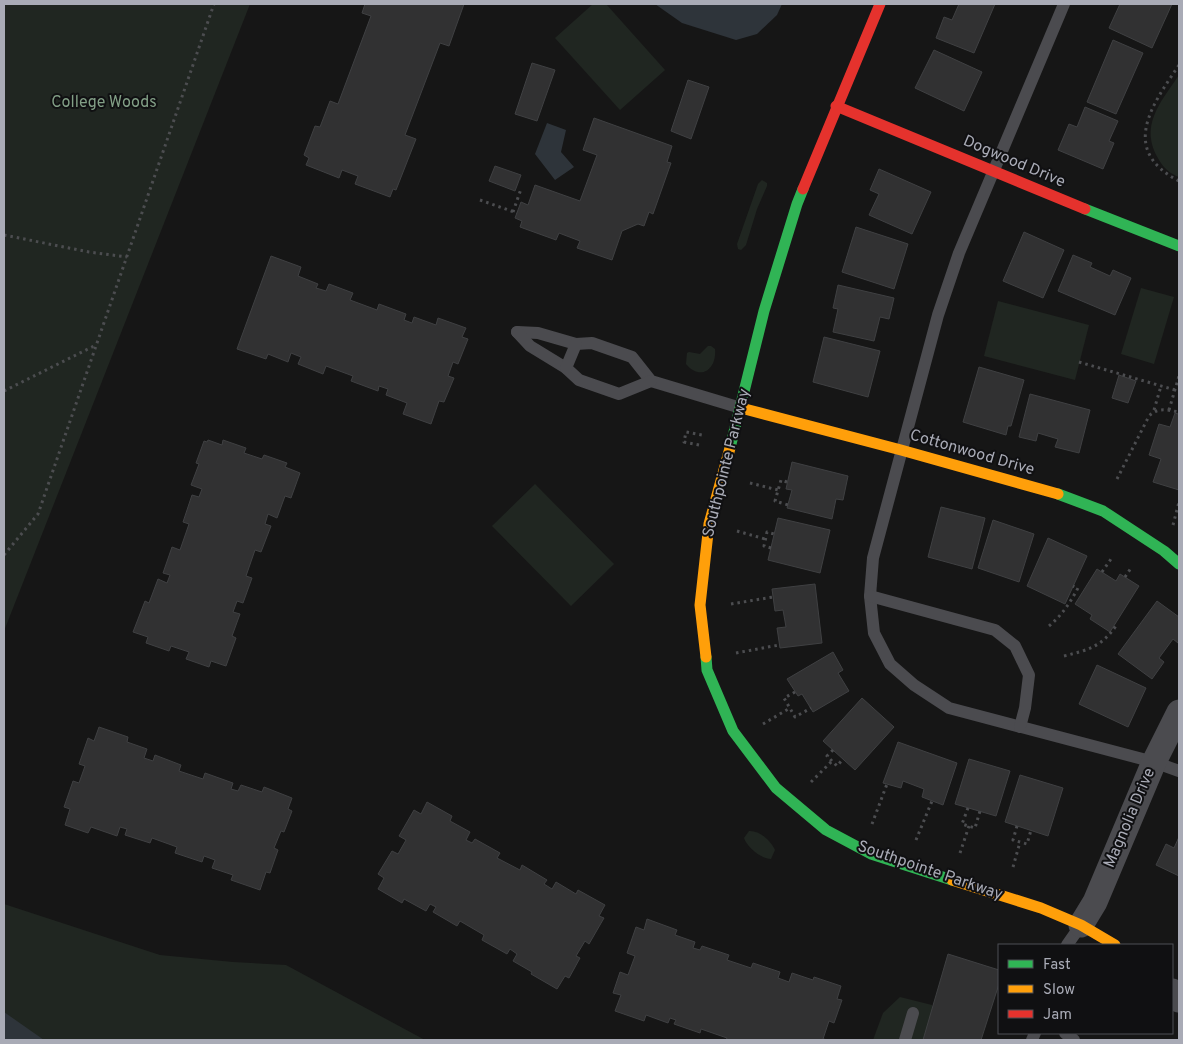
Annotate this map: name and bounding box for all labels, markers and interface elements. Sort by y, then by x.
park label: College Woods [51,93,157,113]
street label: Dogwood Drive [960,131,1068,193]
street label: Southpointe Parkway [699,387,755,539]
street label: Cottonwood Drive [907,426,1037,480]
street label: Magnolia Drive [1100,765,1160,871]
street label: Southpointe Parkway [855,837,1005,905]
legend [998,944,1173,1034]
text: Fast [1043,956,1071,975]
text: Slow [1043,981,1075,1000]
text: Jam [1043,1006,1072,1025]

